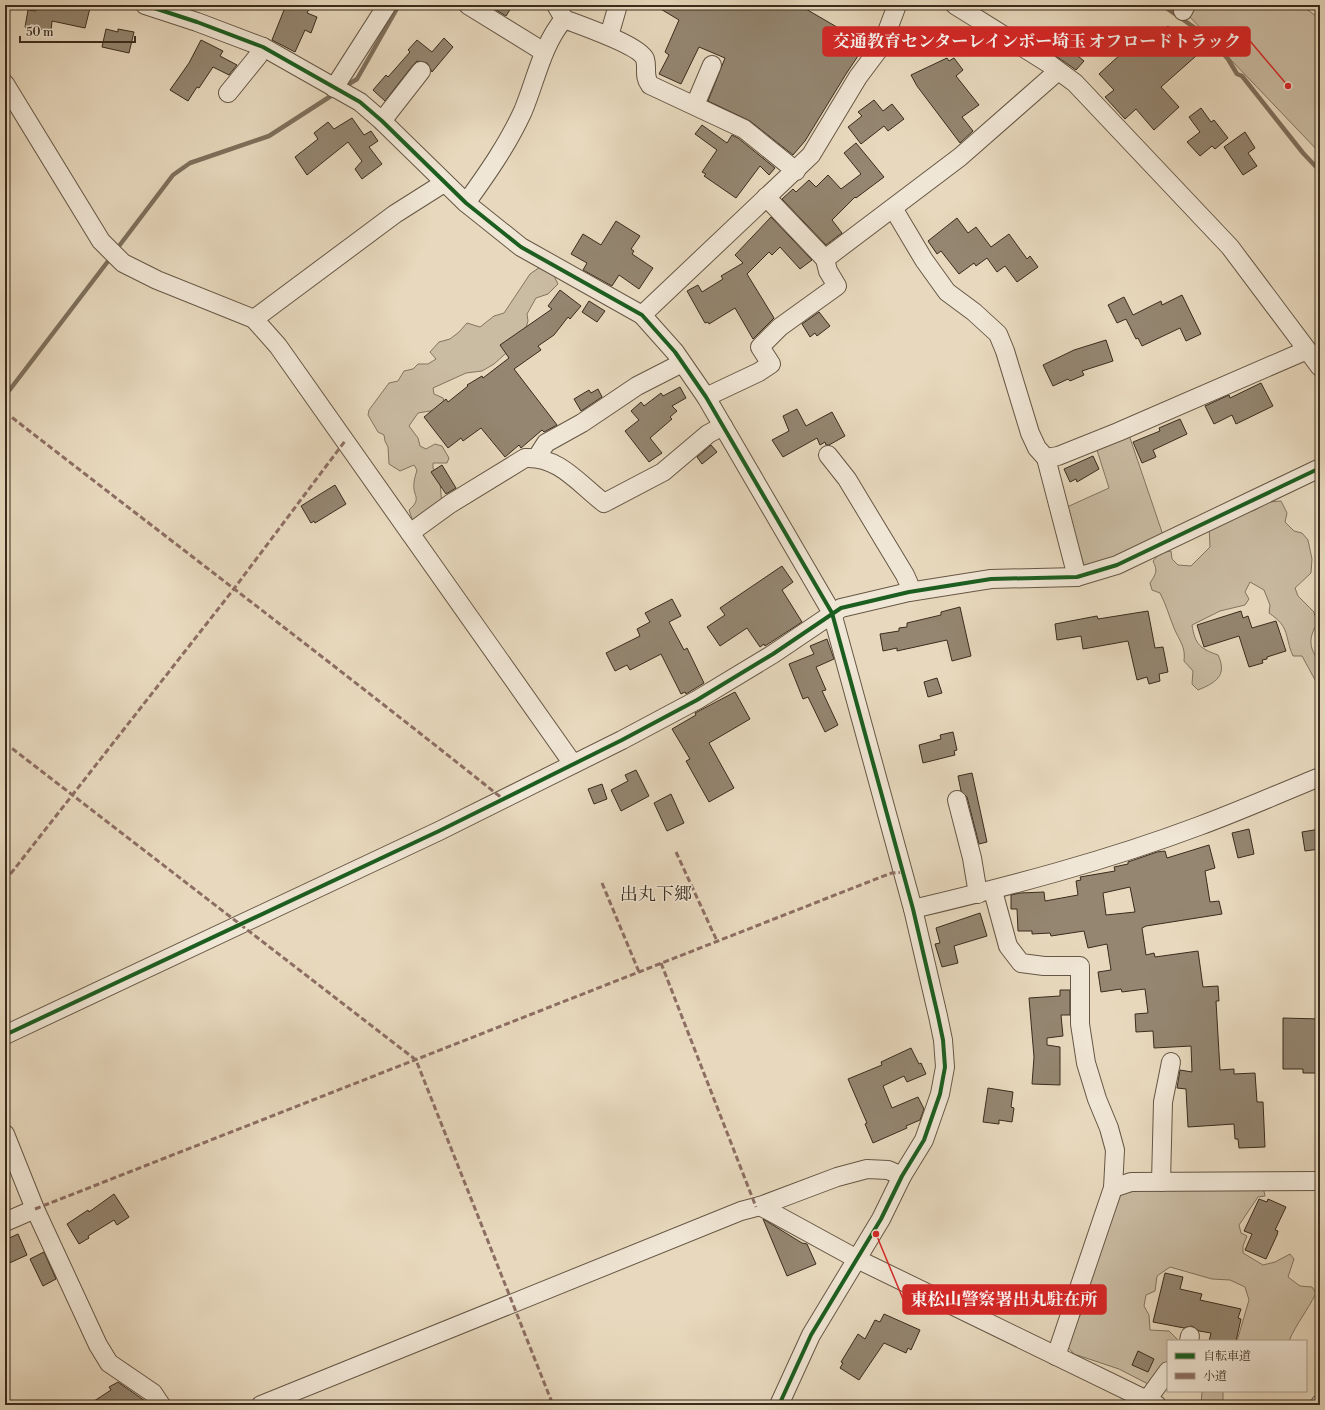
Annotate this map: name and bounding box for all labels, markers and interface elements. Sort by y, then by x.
scale bar [20,18,135,44]
text: 50 m [26,25,54,40]
callout: 交通教育センターレインボー埼玉 オフロードトラック [823,27,1250,56]
text: 交通教育センターレインボー埼玉 オフロードトラック [833,31,1241,53]
district label: 出丸下郷 [620,883,692,906]
callout: 東松山警察署出丸駐在所 [903,1285,1106,1314]
text: 東松山警察署出丸駐在所 [911,1289,1098,1311]
legend [1167,1340,1307,1392]
text: 自転車道 [1203,1349,1251,1364]
text: 小道 [1203,1369,1227,1384]

